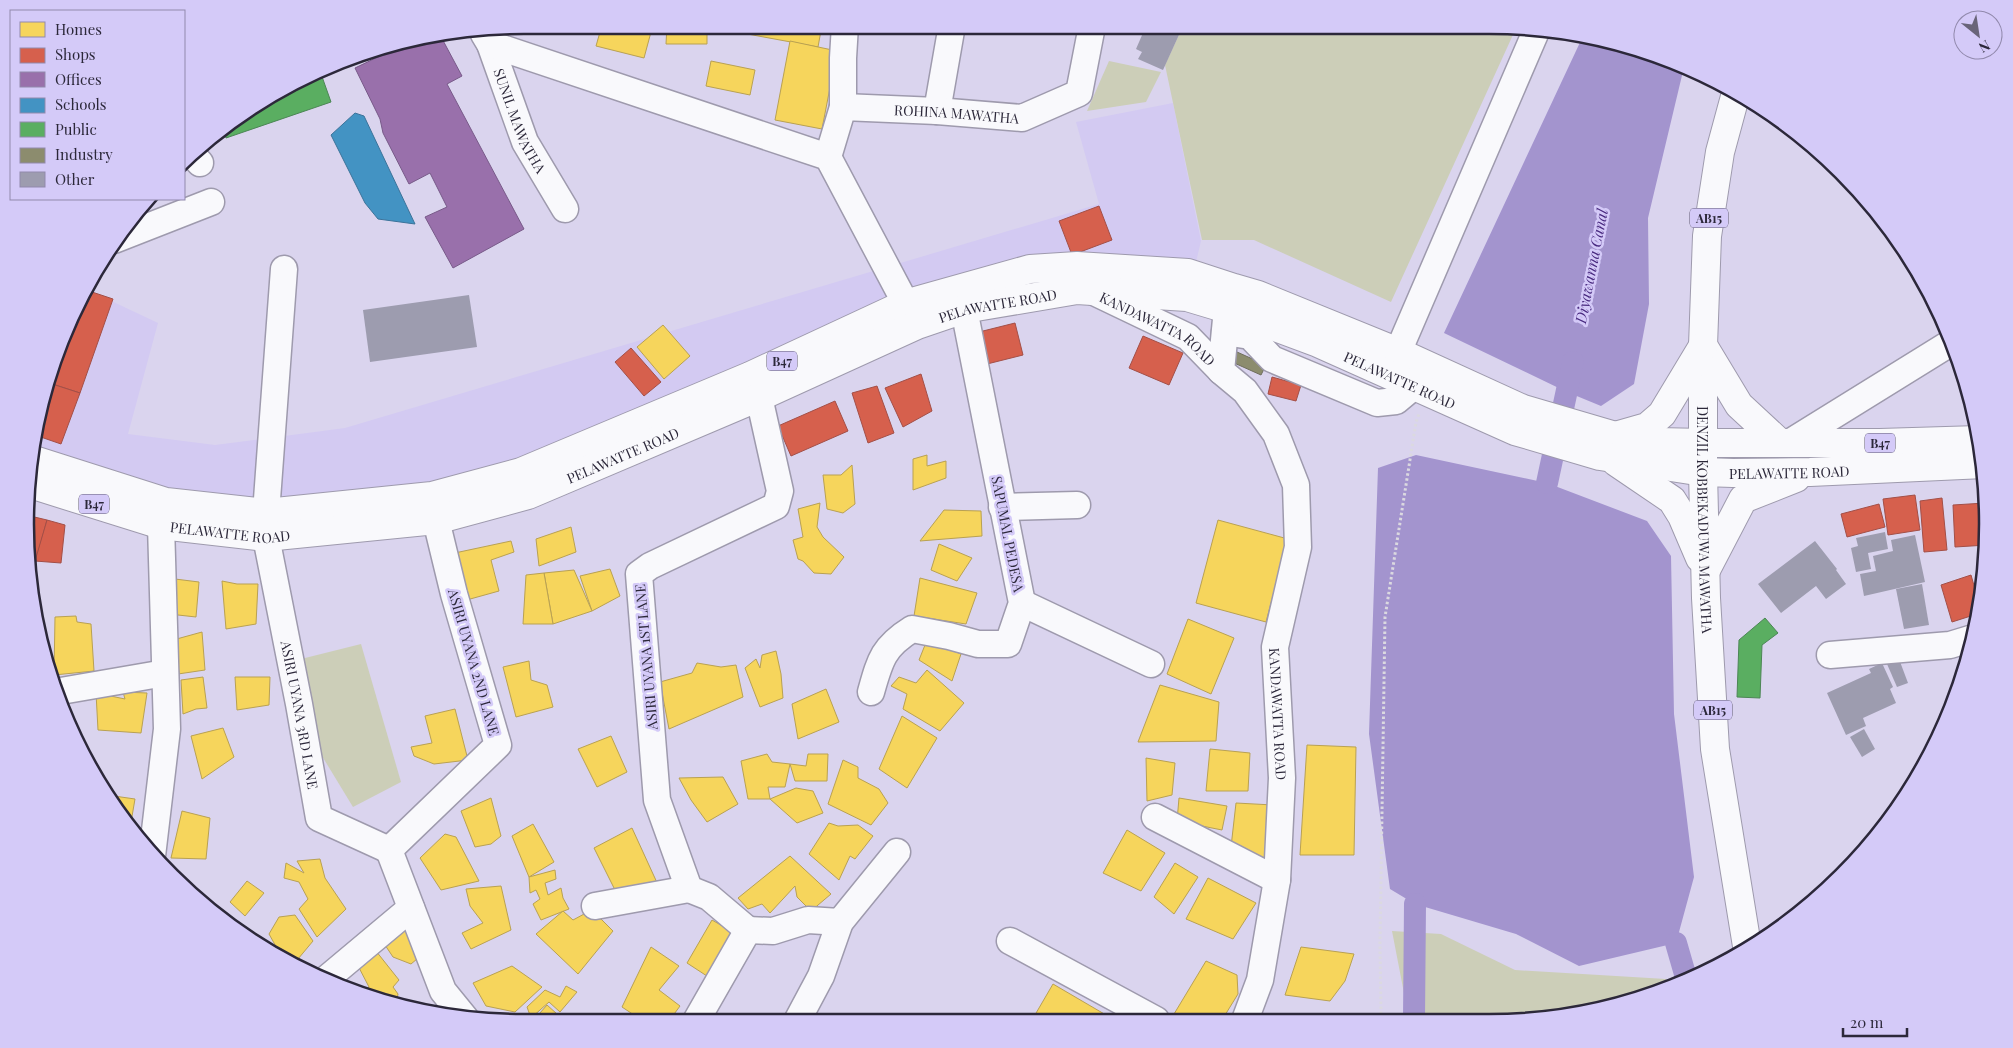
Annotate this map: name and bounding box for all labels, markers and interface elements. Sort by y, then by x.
legend [10,10,185,200]
north arrow [1953,10,2003,60]
text: Homes [55,19,102,39]
text: N [1976,36,1994,57]
text: Shops [55,44,96,64]
street label: SUNIL MAWATHA [490,66,551,176]
text: Offices [55,69,102,89]
text: Schools [55,94,107,114]
street label: ROHINA MAWATHA [894,100,1020,127]
text: Public [55,119,97,139]
text: Industry [55,144,113,164]
text: Other [55,169,95,189]
water label: Diyawanna Canal [1570,206,1612,326]
road number: AB15 [1690,208,1728,228]
street label: PELAWATTE ROAD [936,284,1058,327]
street label: KANDAWATTA ROAD [1097,287,1220,369]
street label: PELAWATTE ROAD [1341,346,1459,413]
road number: B47 [767,352,797,371]
street label: DENZIL KOBBEKADUWA MAWATHA [1693,406,1718,634]
street label: PELAWATTE ROAD [563,423,682,487]
road number: B47 [1865,433,1895,452]
street label: PELAWATTE ROAD [1729,461,1850,483]
street label: SAPUMAL PEDESA [987,474,1029,594]
road number: B47 [79,494,109,514]
street label: PELAWATTE ROAD [169,517,291,547]
street label: ASIRI UYANA 1ST LANE [630,583,662,732]
street label: ASIRI UYANA 2ND LANE [444,586,504,737]
street label: ASIRI UYANA 3RD LANE [277,638,323,790]
street label: KANDAWATTA ROAD [1266,647,1292,780]
road number: AB15 [1694,700,1732,720]
scale bar [1843,1006,1907,1038]
text: 20 m [1850,1012,1884,1032]

